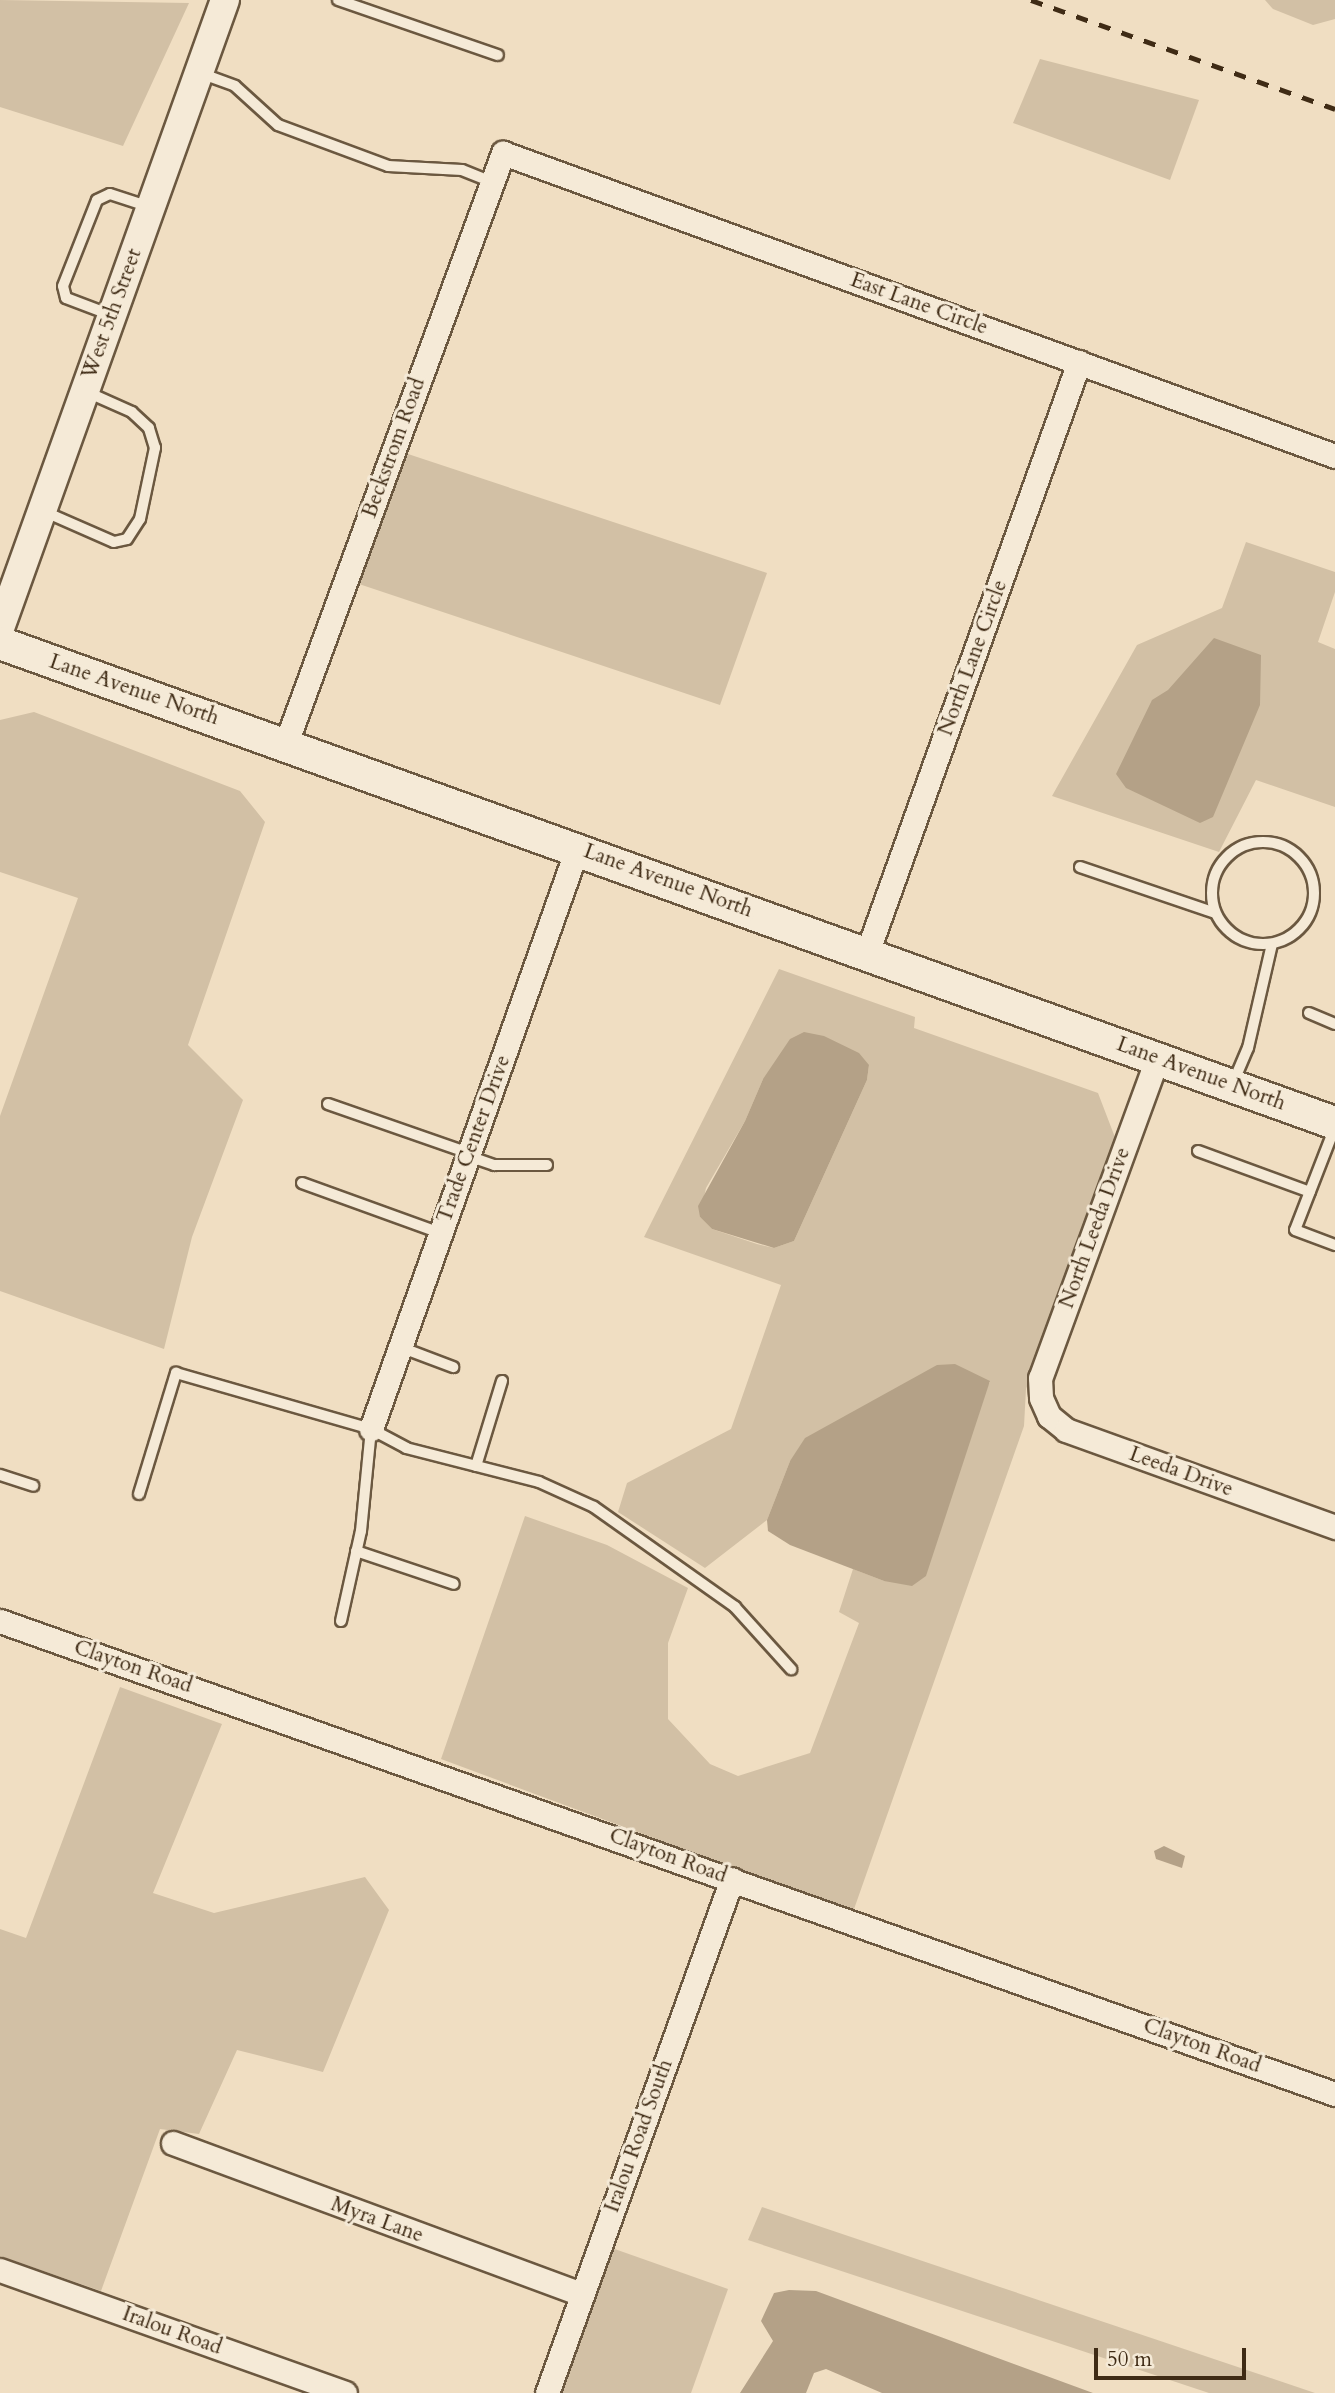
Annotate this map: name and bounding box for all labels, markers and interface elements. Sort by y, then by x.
street label: West 5th Street [77,245,147,383]
street label: East Lane Circle [847,267,991,341]
street label: Beckstrom Road [357,375,431,521]
street label: North Lane Circle [933,577,1013,739]
street label: Lane Avenue North [46,649,222,731]
street label: Lane Avenue North [580,839,756,923]
street label: Lane Avenue North [1113,1032,1289,1116]
street label: Trade Center Drive [432,1052,516,1226]
street label: North Leeda Drive [1054,1144,1136,1312]
street label: Leeda Drive [1126,1442,1236,1502]
street label: Clayton Road [71,1635,195,1699]
street label: Clayton Road [606,1823,730,1889]
street label: Clayton Road [1140,2013,1264,2079]
street label: Iralou Road South [600,2056,678,2216]
street label: Myra Lane [327,2192,427,2248]
street label: Iralou Road [119,2301,225,2361]
scale bar [1097,2334,1249,2378]
text: 50 m [1107,2345,1152,2374]

